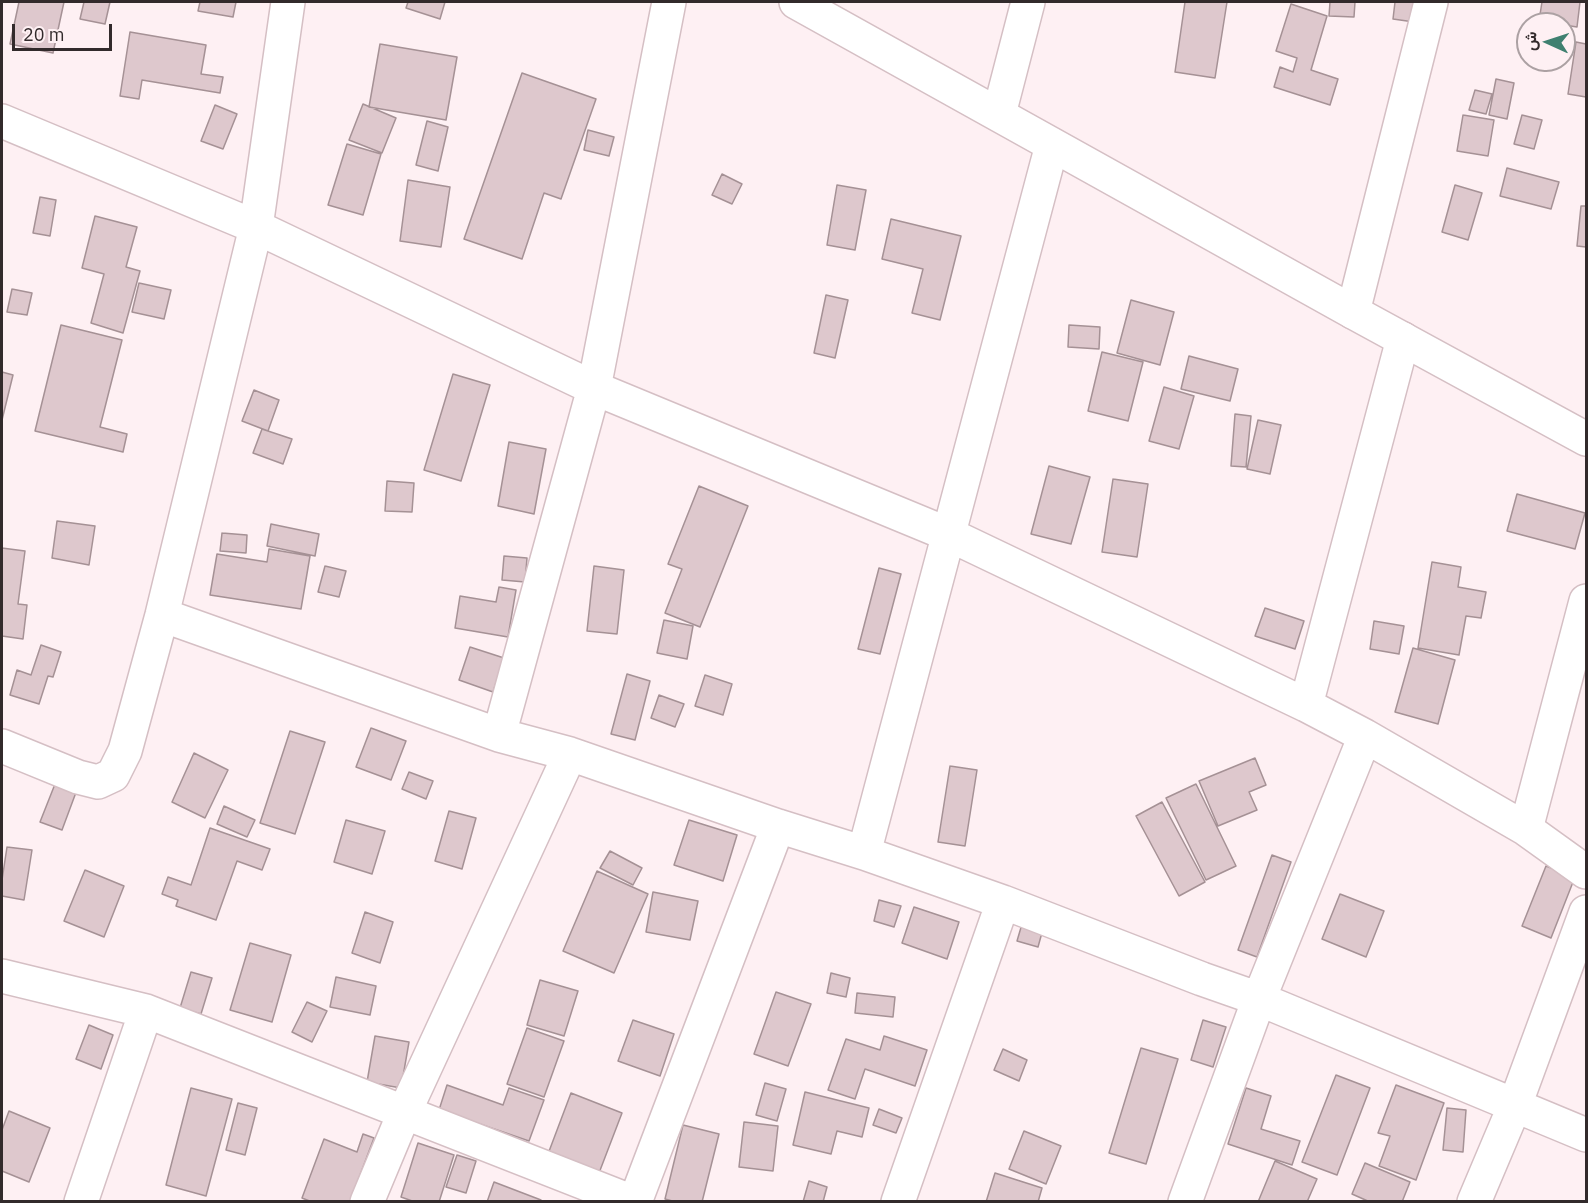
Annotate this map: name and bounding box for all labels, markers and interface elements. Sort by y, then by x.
scale bar [15,12,116,50]
north arrow [1516,12,1576,72]
text: 20 m [23,23,65,46]
text: ش [1520,31,1541,51]

